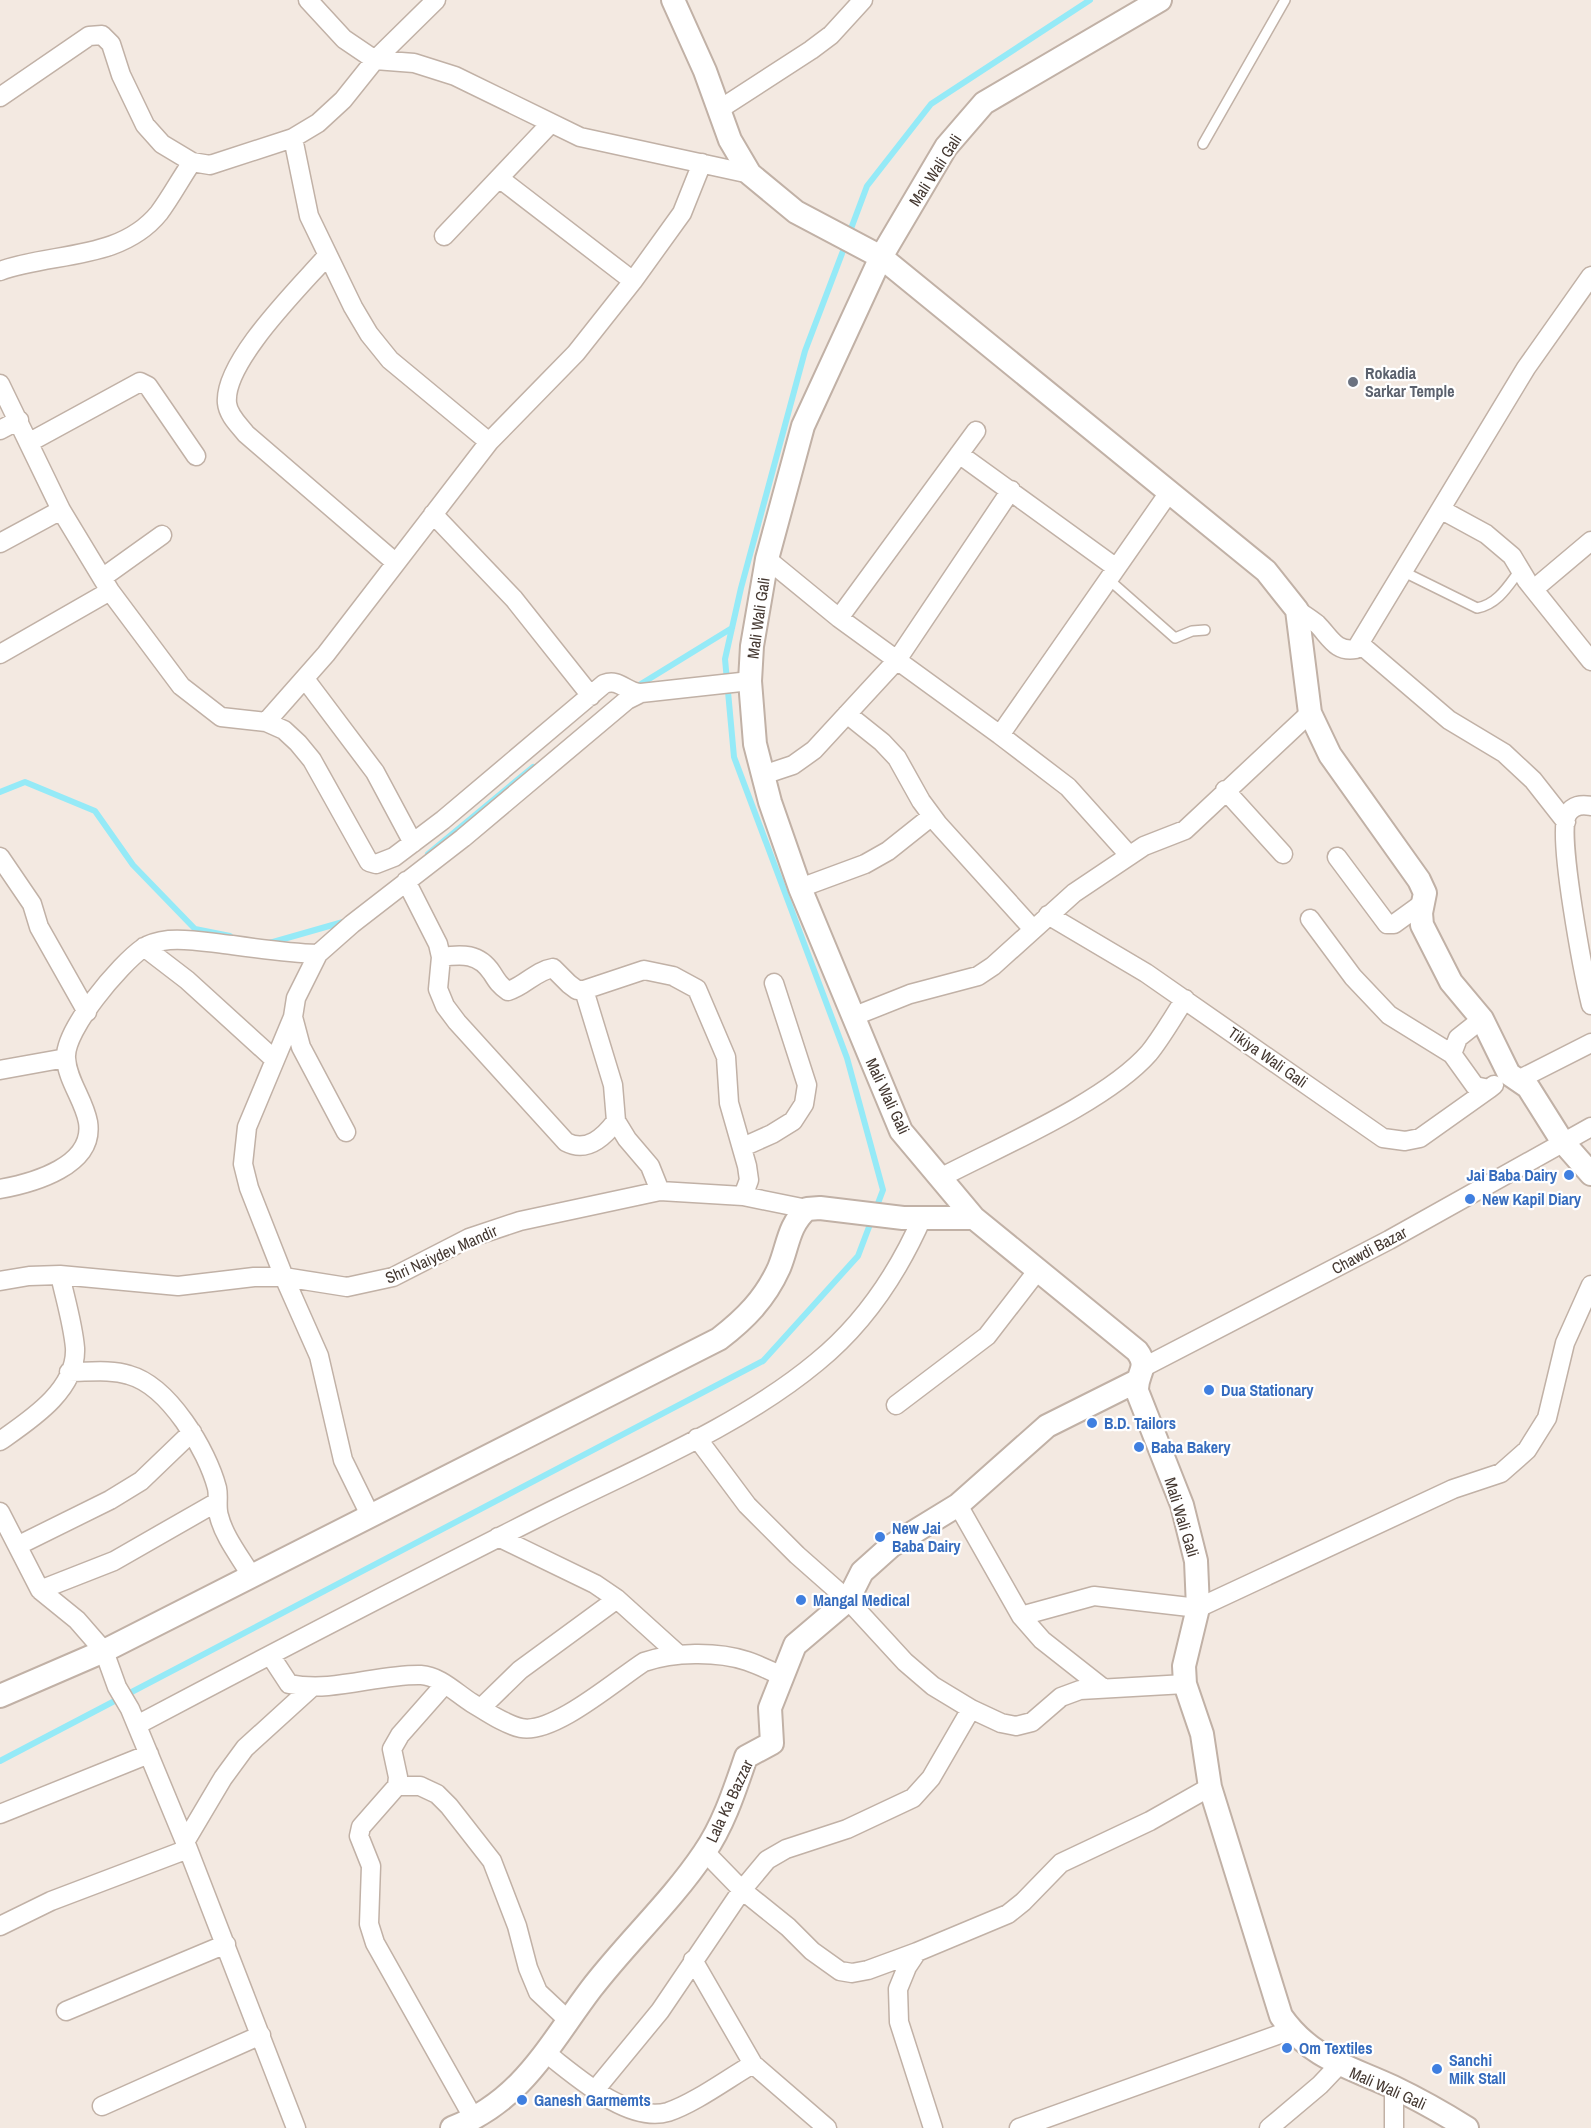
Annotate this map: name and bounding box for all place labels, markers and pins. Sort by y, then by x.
place label: Rokadia Sarkar Temple [1365,362,1454,402]
marker: Rokadia Sarkar Temple [1346,375,1360,389]
place label: Jai Baba Dairy [1467,1164,1558,1186]
marker: Jai Baba Dairy [1562,1168,1576,1182]
place label: New Kapil Diary [1482,1188,1582,1210]
marker: New Kapil Diary [1463,1192,1477,1206]
place label: Dua Stationary [1221,1379,1314,1401]
marker: Dua Stationary [1202,1383,1216,1397]
place label: B.D. Tailors [1104,1412,1176,1434]
marker: B.D. Tailors [1085,1416,1099,1430]
place label: Baba Bakery [1151,1436,1231,1458]
marker: Baba Bakery [1132,1440,1146,1454]
place label: New Jai Baba Dairy [892,1517,961,1557]
marker: New Jai Baba Dairy [873,1530,887,1544]
place label: Mangal Medical [813,1589,910,1611]
marker: Mangal Medical [794,1593,808,1607]
place label: Om Textiles [1299,2037,1372,2059]
marker: Om Textiles [1280,2041,1294,2055]
place label: Sanchi Milk Stall [1449,2049,1506,2089]
marker: Sanchi Milk Stall [1430,2062,1444,2076]
place label: Ganesh Garmemts [534,2089,651,2111]
marker: Ganesh Garmemts [515,2093,529,2107]

